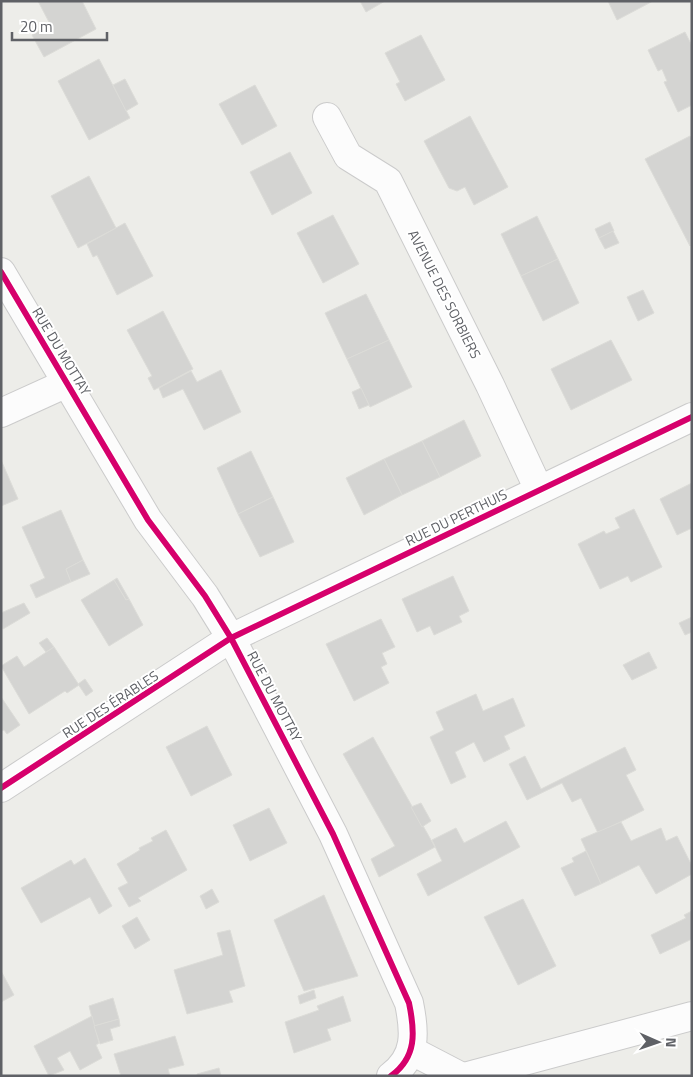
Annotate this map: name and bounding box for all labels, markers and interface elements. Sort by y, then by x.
scale bar [12,10,108,42]
text: 20 m [20,15,53,38]
street label: AVENUE DES SORBIERS [403,226,487,362]
street label: RUE DU MOTTAY [27,303,97,399]
street label: RUE DU PERTHUIS [402,483,510,551]
street label: RUE DU MOTTAY [242,647,308,745]
street label: RUE DES ÉRABLES [58,665,162,743]
north arrow [633,1017,683,1067]
text: N [661,1037,682,1048]

